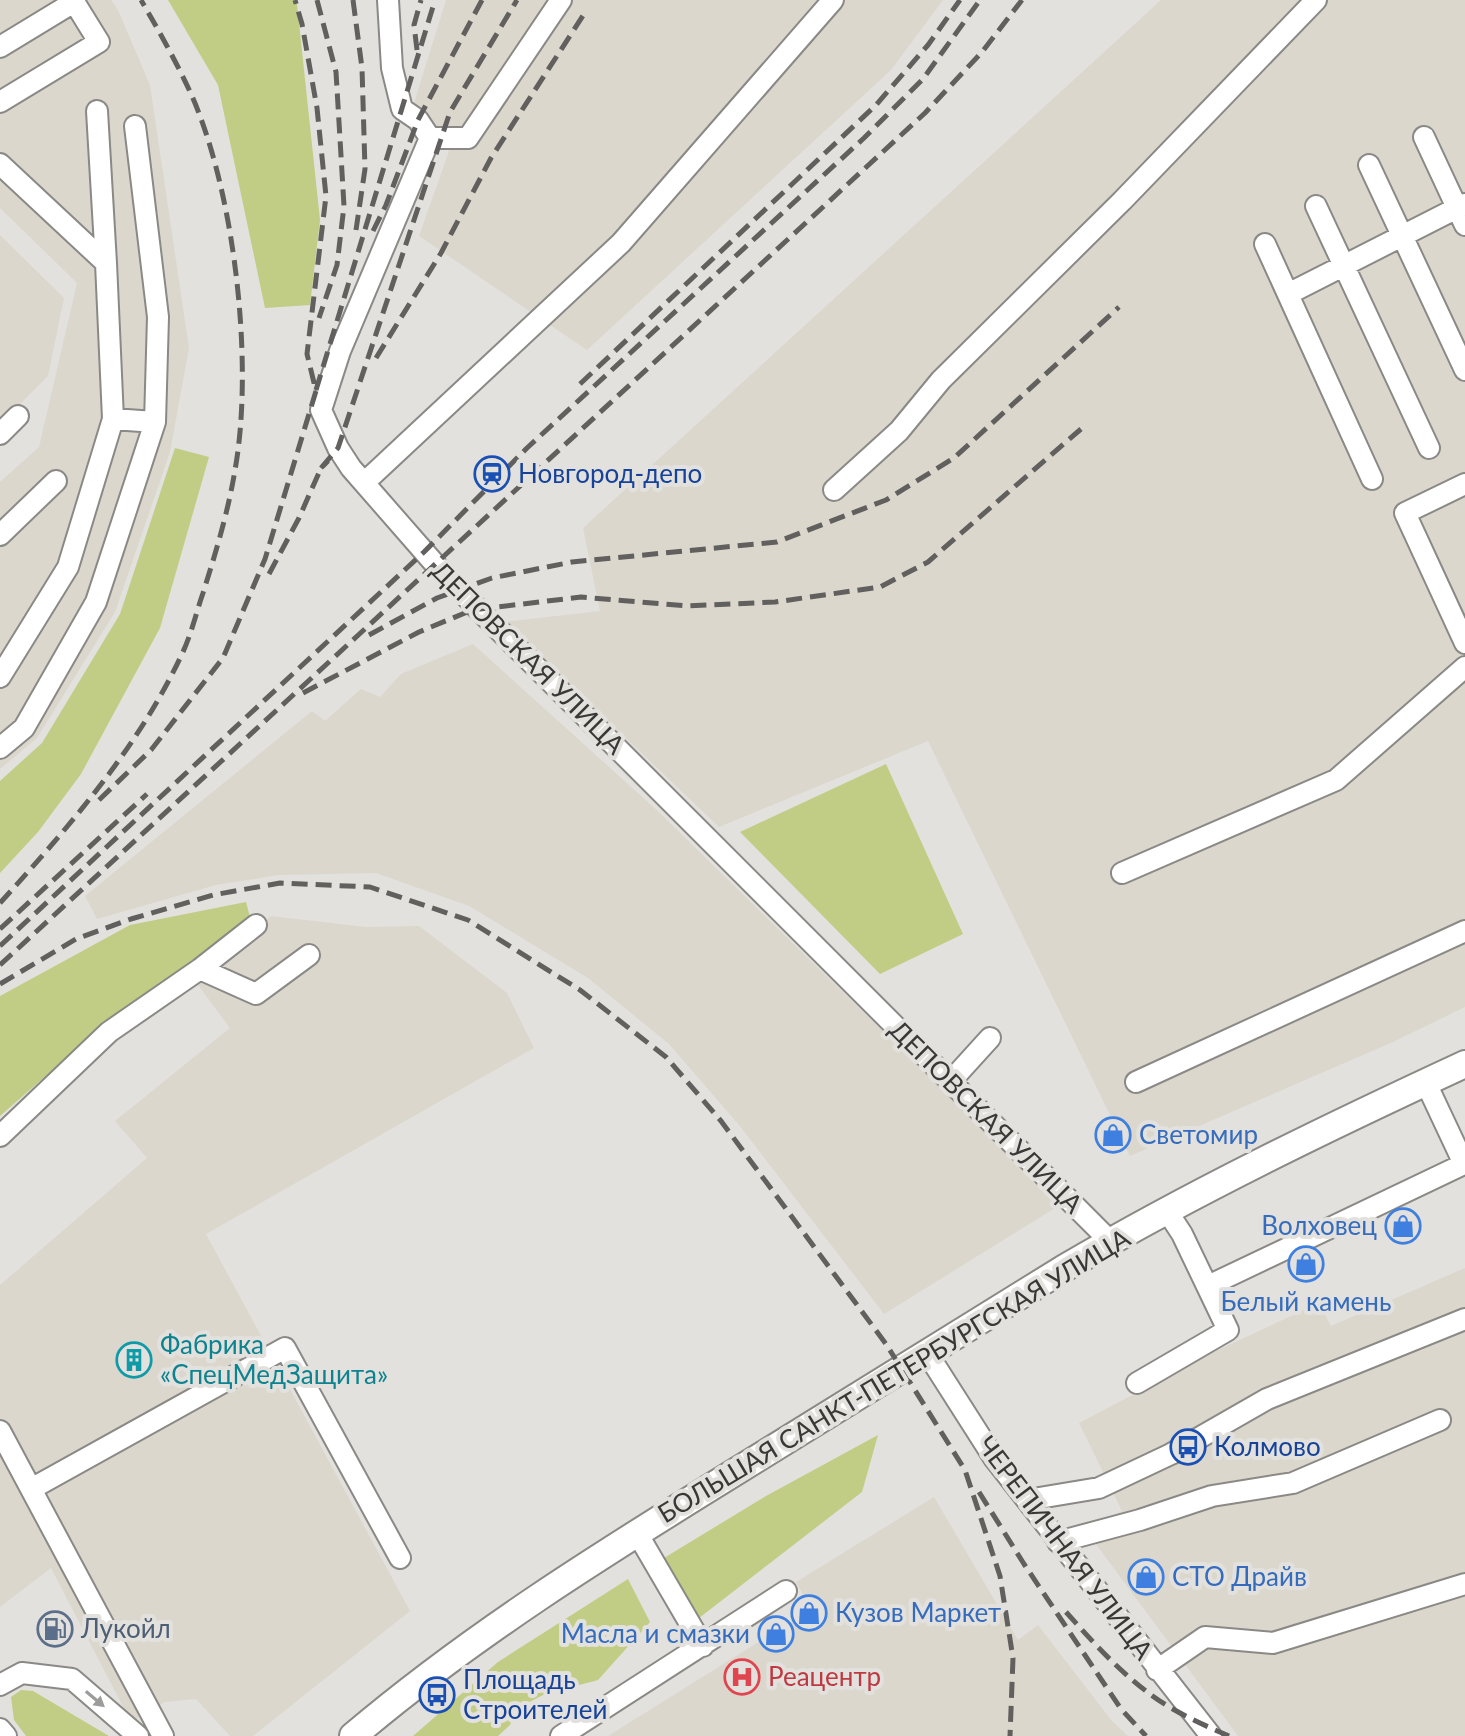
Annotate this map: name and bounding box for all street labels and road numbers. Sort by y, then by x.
street label: ДЕПОВСКАЯ УЛИЦА [426,554,632,761]
street label: ДЕПОВСКАЯ УЛИЦА [884,1013,1090,1220]
street label: БОЛЬШАЯ САНКТ-ПЕТЕРБУРГСКАЯ УЛИЦА [652,1221,1136,1529]
street label: ЧЕРЕПИЧНАЯ УЛИЦА [971,1429,1161,1666]

